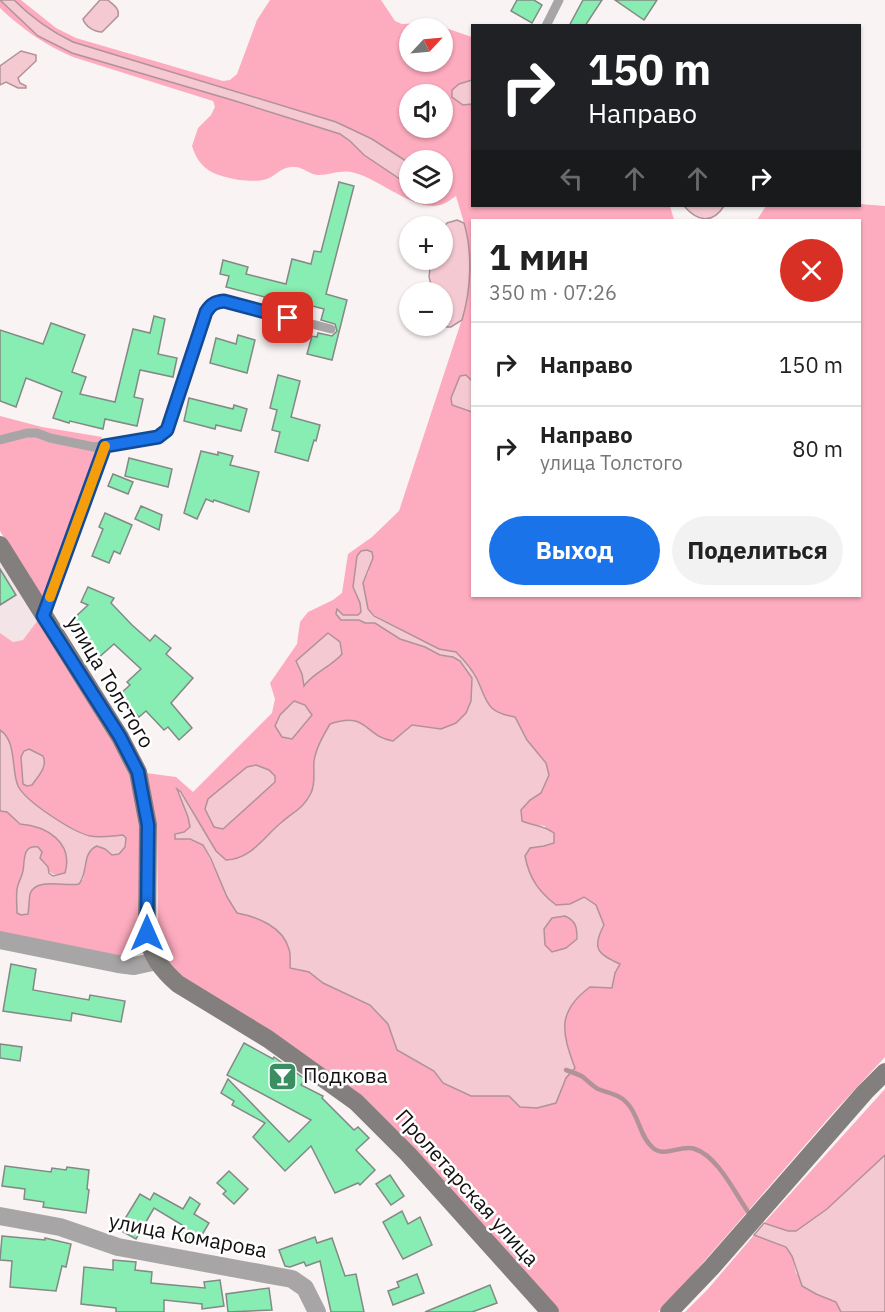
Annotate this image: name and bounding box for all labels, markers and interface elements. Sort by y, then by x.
north arrow [399,18,453,72]
map controls [399,18,453,336]
text: 150 m [588,42,711,97]
icon: right [489,48,567,126]
button: sound [399,84,453,138]
text: Направо [588,95,697,130]
button: layers [399,150,453,204]
icon: left [555,162,588,195]
icon: ahead [618,162,651,195]
icon: ahead [681,162,714,195]
icon: right [744,162,777,195]
button: + [399,216,453,270]
text: 1 мин [489,233,589,280]
button: close [780,239,843,302]
text: 350 m · 07:26 [489,279,617,306]
button: − [399,282,453,336]
pin [262,292,313,343]
icon: arrive [271,301,304,334]
icon: right [489,348,522,381]
text: Направо [540,350,633,379]
text: 150 m [779,350,843,379]
text: Направо [540,420,633,449]
icon: right [489,432,522,465]
text: 80 m [792,434,843,463]
text: улица Толстого [540,449,683,476]
button: Выход [489,516,660,585]
button: Поделиться [672,516,843,585]
street label: улица Толстого [60,610,161,753]
position arrow [115,901,179,965]
bar icon: Подкова [266,1060,298,1092]
place label: Подкова [303,1061,388,1089]
street label: Пролетарская улица [390,1103,546,1272]
street label: улица Комарова [107,1206,270,1264]

